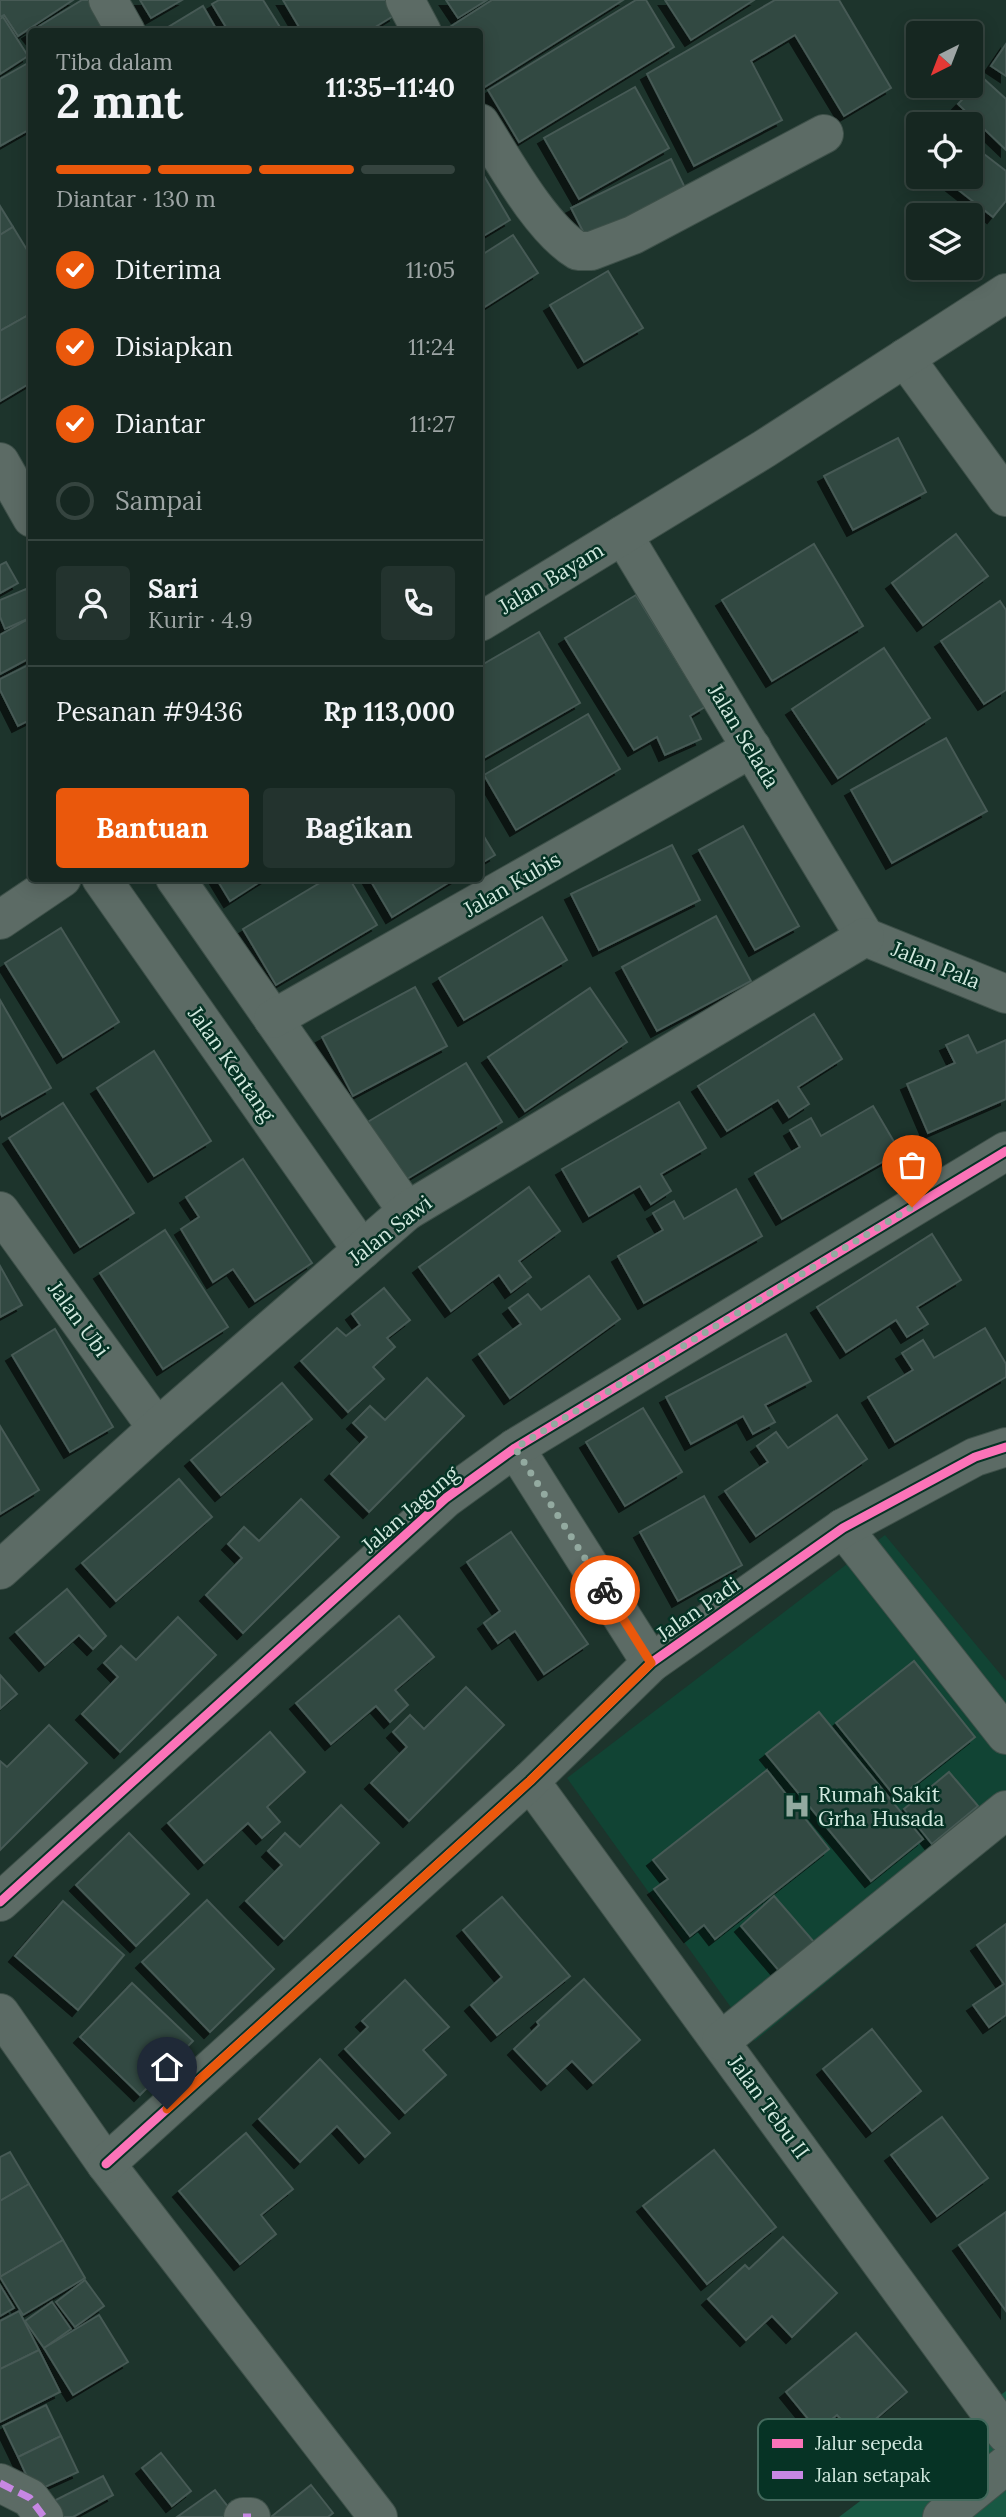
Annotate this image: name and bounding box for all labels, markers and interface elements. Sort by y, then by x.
north arrow [906,21,984,98]
map controls [906,21,983,280]
text: Tiba dalam [56,47,173,76]
text: 11:35–11:40 [326,71,455,104]
text: 2 mnt [56,72,183,131]
button: locate [906,112,983,189]
text: Diantar · 130 m [56,184,216,213]
button: layers [906,203,983,280]
icon: check [56,251,94,289]
text: Diterima [115,253,221,286]
text: 11:05 [406,255,455,284]
icon: check [56,328,94,366]
text: Disiapkan [115,330,233,363]
text: 11:24 [408,332,455,361]
icon: check [56,405,94,443]
text: Diantar [115,407,205,440]
text: 11:27 [410,409,455,438]
text: Sampai [115,484,203,517]
street label: Jalan Bayam [493,536,609,620]
button: person [56,566,130,640]
button: phone [381,566,455,640]
text: Sari [148,572,198,605]
text: Kurir · 4.9 [148,605,253,634]
street label: Jalan Selada [702,678,786,793]
text: Pesanan #9436 [56,695,243,728]
text: Rp 113,000 [323,695,455,728]
button: Bantuan [56,788,249,868]
button: Bagikan [263,788,455,868]
street label: Jalan Kubis [458,845,565,923]
street label: Jalan Pala [887,935,984,995]
street label: Jalan Kentang [182,1000,282,1127]
pin [882,1135,942,1207]
icon: bag [893,1146,931,1184]
street label: Jalan Sawi [342,1189,437,1272]
street label: Jalan Ubi [42,1275,116,1362]
street label: Jalan Jagung [355,1459,464,1559]
courier [570,1555,640,1625]
icon: bike [586,1571,624,1609]
street label: Jalan Padi [651,1571,745,1648]
place label: Rumah Sakit Grha Husada [818,1781,945,1832]
hospital icon: Rumah Sakit Grha Husada [782,1791,812,1821]
pin [137,2037,197,2109]
icon: home [148,2048,186,2086]
street label: Jalan Tebu II [722,2049,816,2164]
legend [758,2419,988,2500]
text: Jalur sepeda [814,2431,923,2455]
text: Jalan setapak [814,2463,931,2487]

